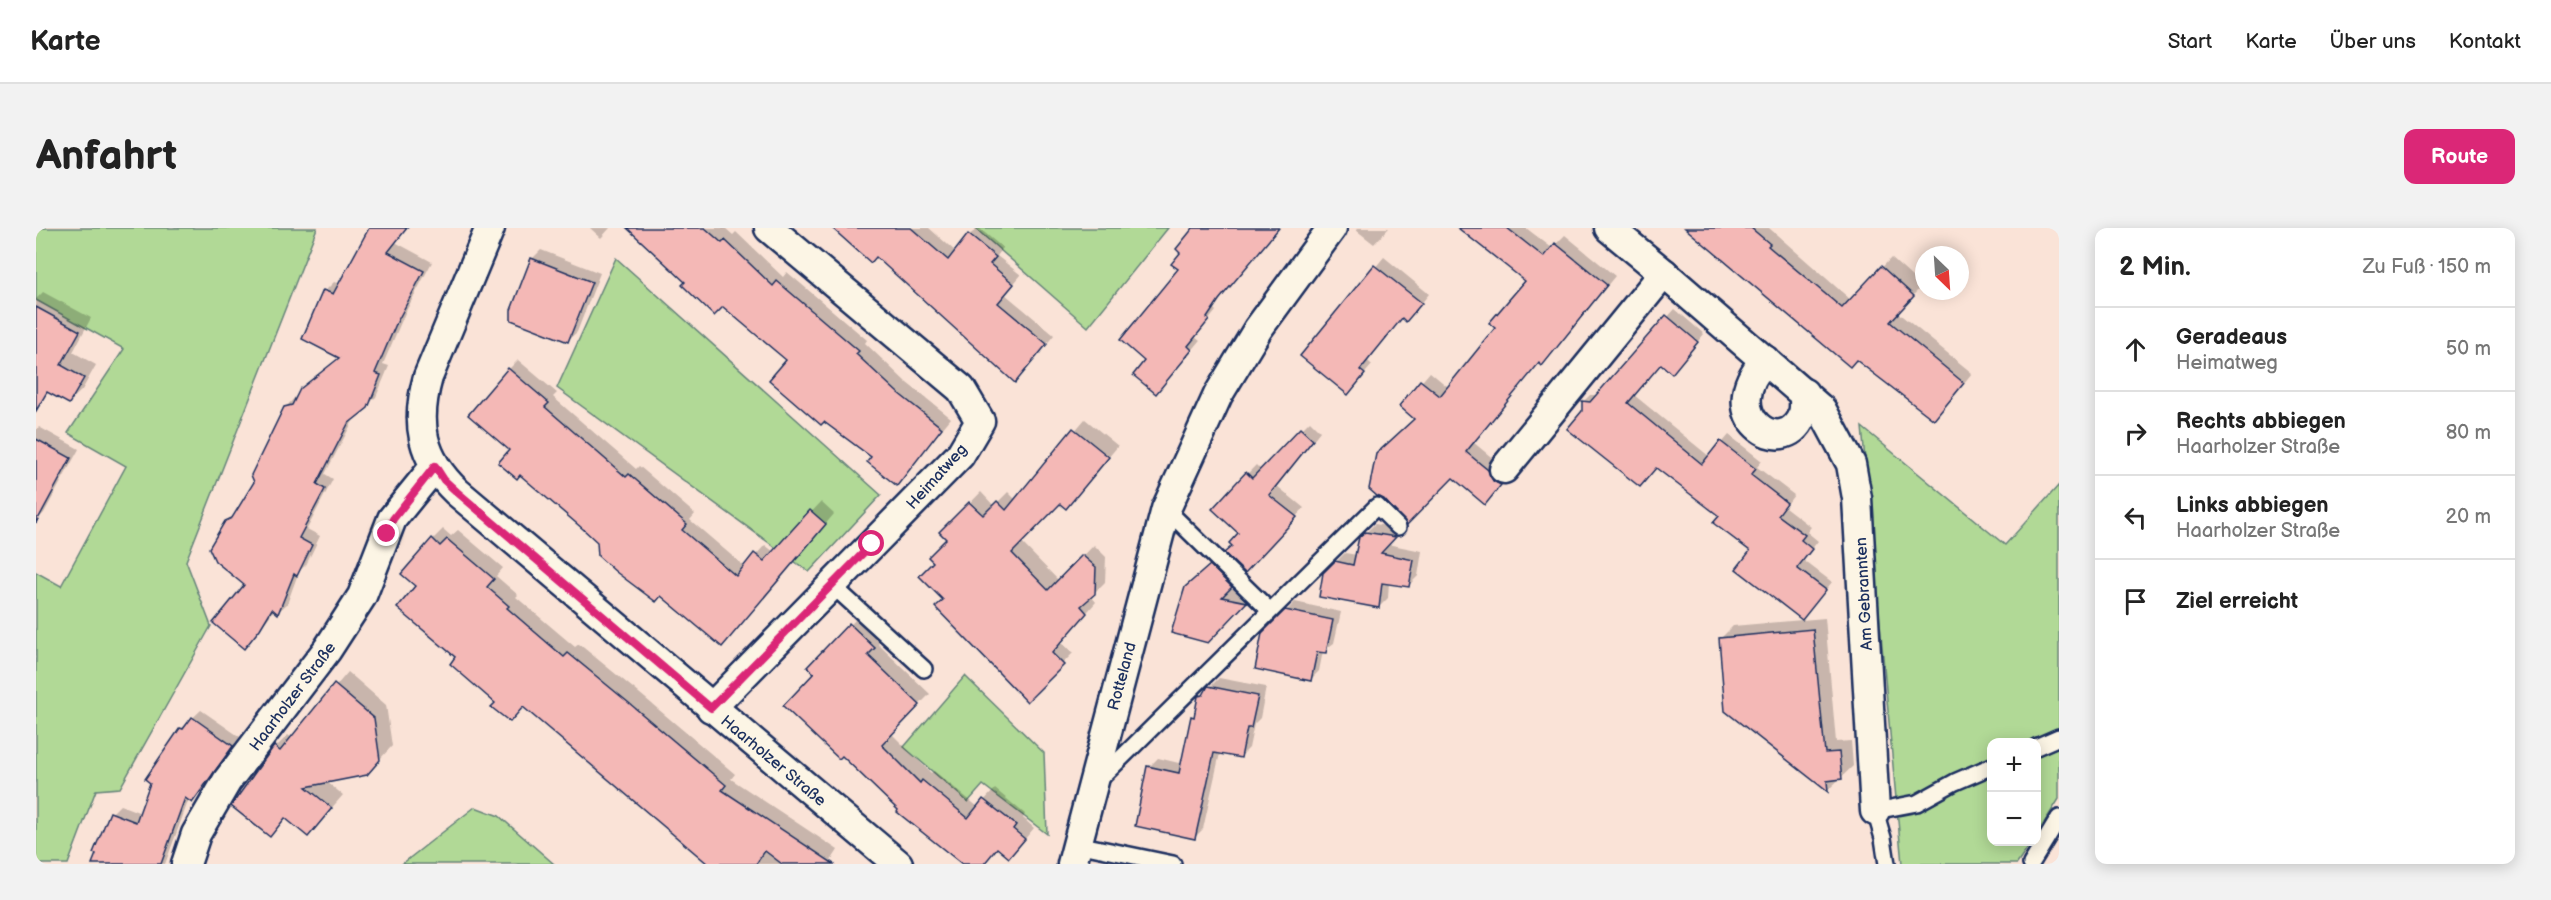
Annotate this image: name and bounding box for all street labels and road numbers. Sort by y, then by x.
street label: Heimatweg [903,440,971,514]
street label: Am Gebrannten [1852,537,1877,651]
street label: Haarholzer Straße [246,638,341,755]
street label: Rotteland [1104,640,1141,713]
street label: Haarholzer Straße [717,712,830,811]

